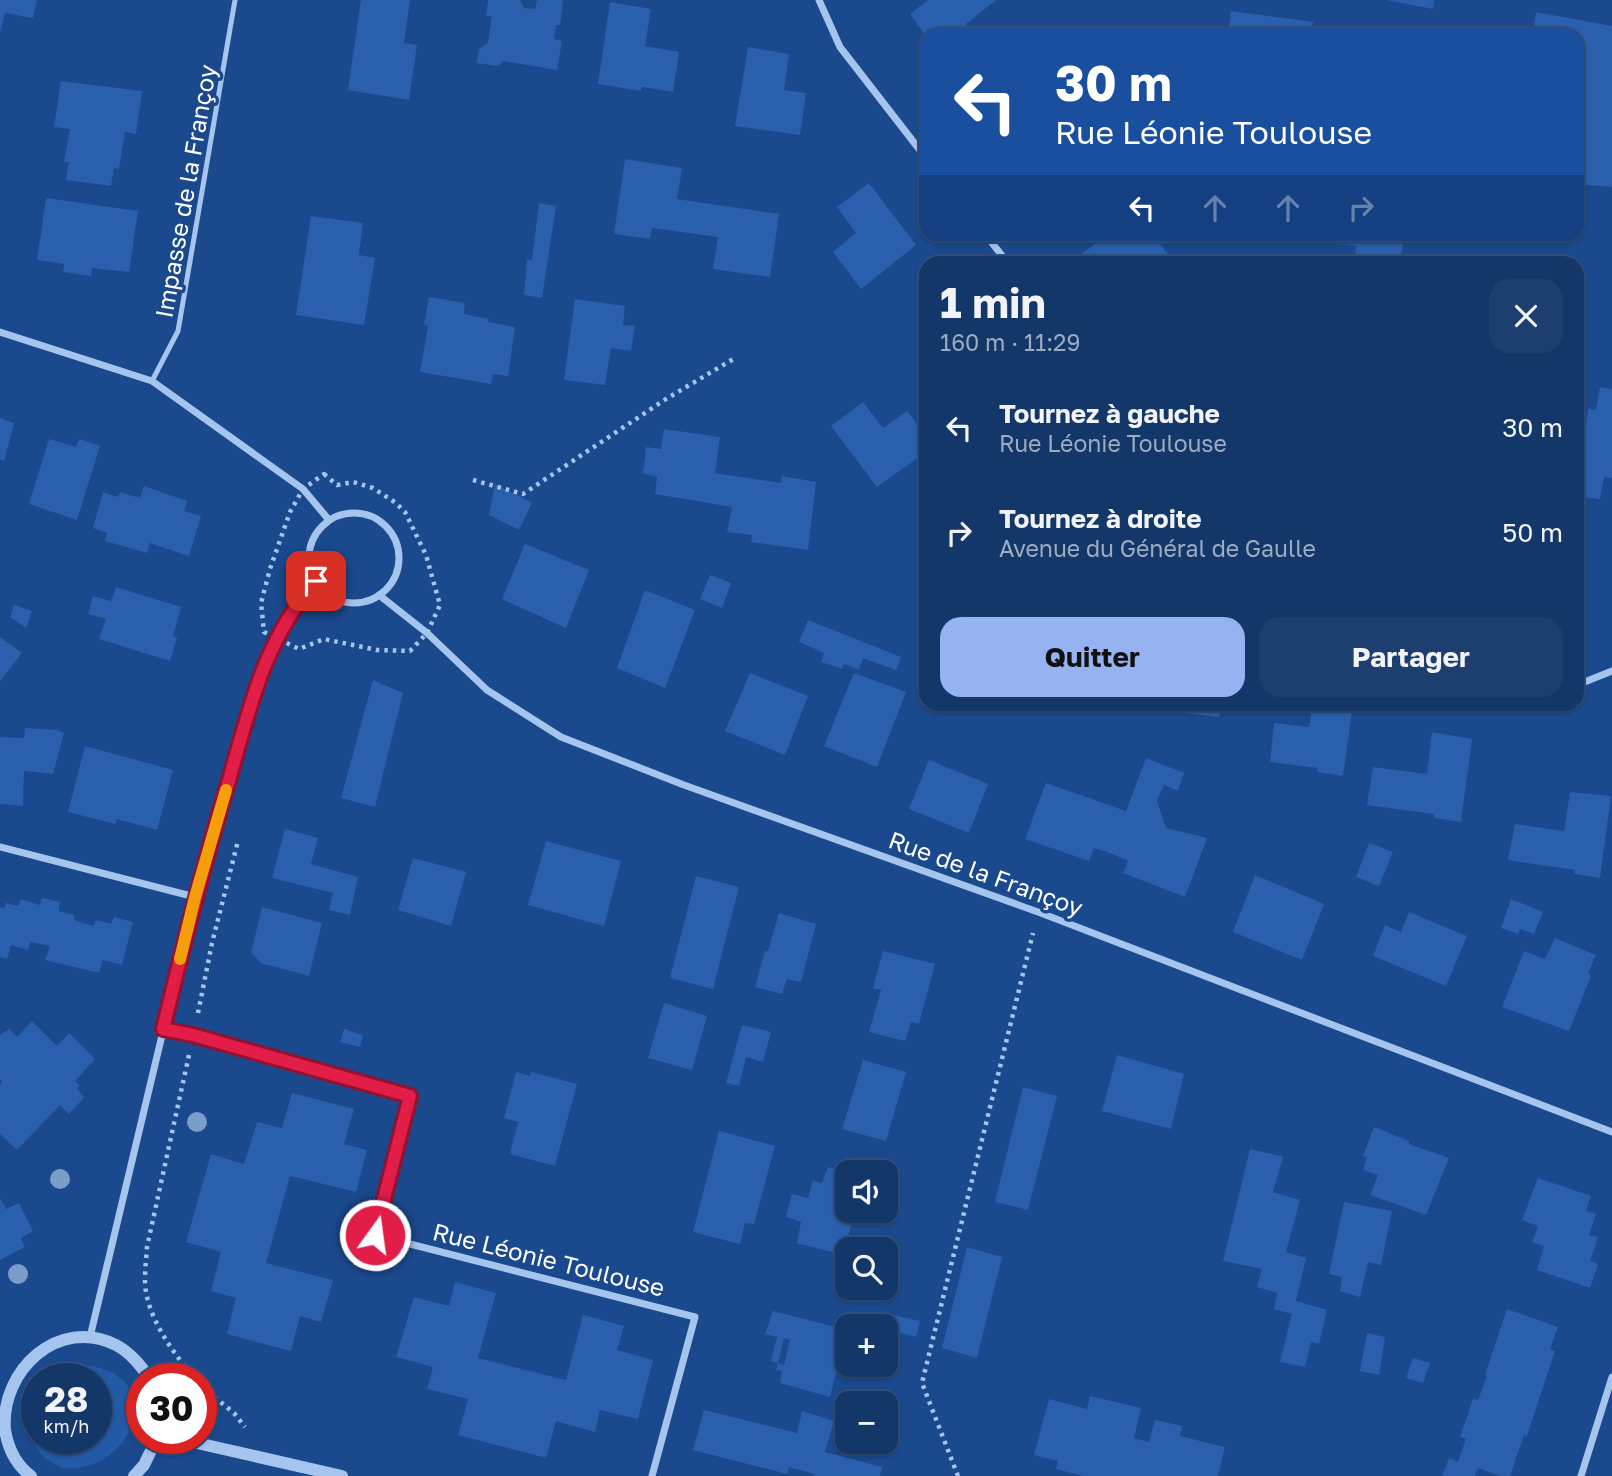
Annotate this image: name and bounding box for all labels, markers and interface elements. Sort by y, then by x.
text: 30 m [1055,53,1172,112]
icon: left [940,56,1031,147]
street label: Impasse de la Françoy [148,62,222,320]
text: Rue Léonie Toulouse [1055,113,1372,151]
icon: left [1123,189,1161,227]
icon: ahead [1196,189,1234,227]
icon: ahead [1269,189,1307,227]
icon: right [1342,189,1380,227]
text: 1 min [940,277,1046,327]
button: close [1489,279,1563,353]
text: 160 m · 11:29 [940,328,1080,356]
text: Tournez à gauche [999,398,1220,429]
icon: left [940,409,978,447]
text: 30 m [1502,412,1563,443]
text: Rue Léonie Toulouse [999,429,1227,457]
text: Tournez à droite [999,503,1202,534]
icon: right [940,514,978,552]
text: 50 m [1502,517,1563,548]
text: Avenue du Général de Gaulle [999,534,1316,562]
pin [286,551,346,611]
icon: arrive [297,562,335,600]
button: Quitter [940,617,1245,697]
button: Partager [1259,617,1563,697]
street label: Rue de la Françoy [885,824,1087,922]
map controls [835,1160,898,1454]
button: sound [835,1160,898,1223]
position arrow [338,1198,412,1272]
street label: Rue Léonie Toulouse [430,1216,668,1302]
button: search [835,1237,898,1300]
button: + [835,1314,898,1377]
speed limit sign: 30 [126,1363,217,1454]
text: 28 [45,1378,88,1420]
button: − [835,1391,898,1454]
text: km/h [44,1415,89,1437]

